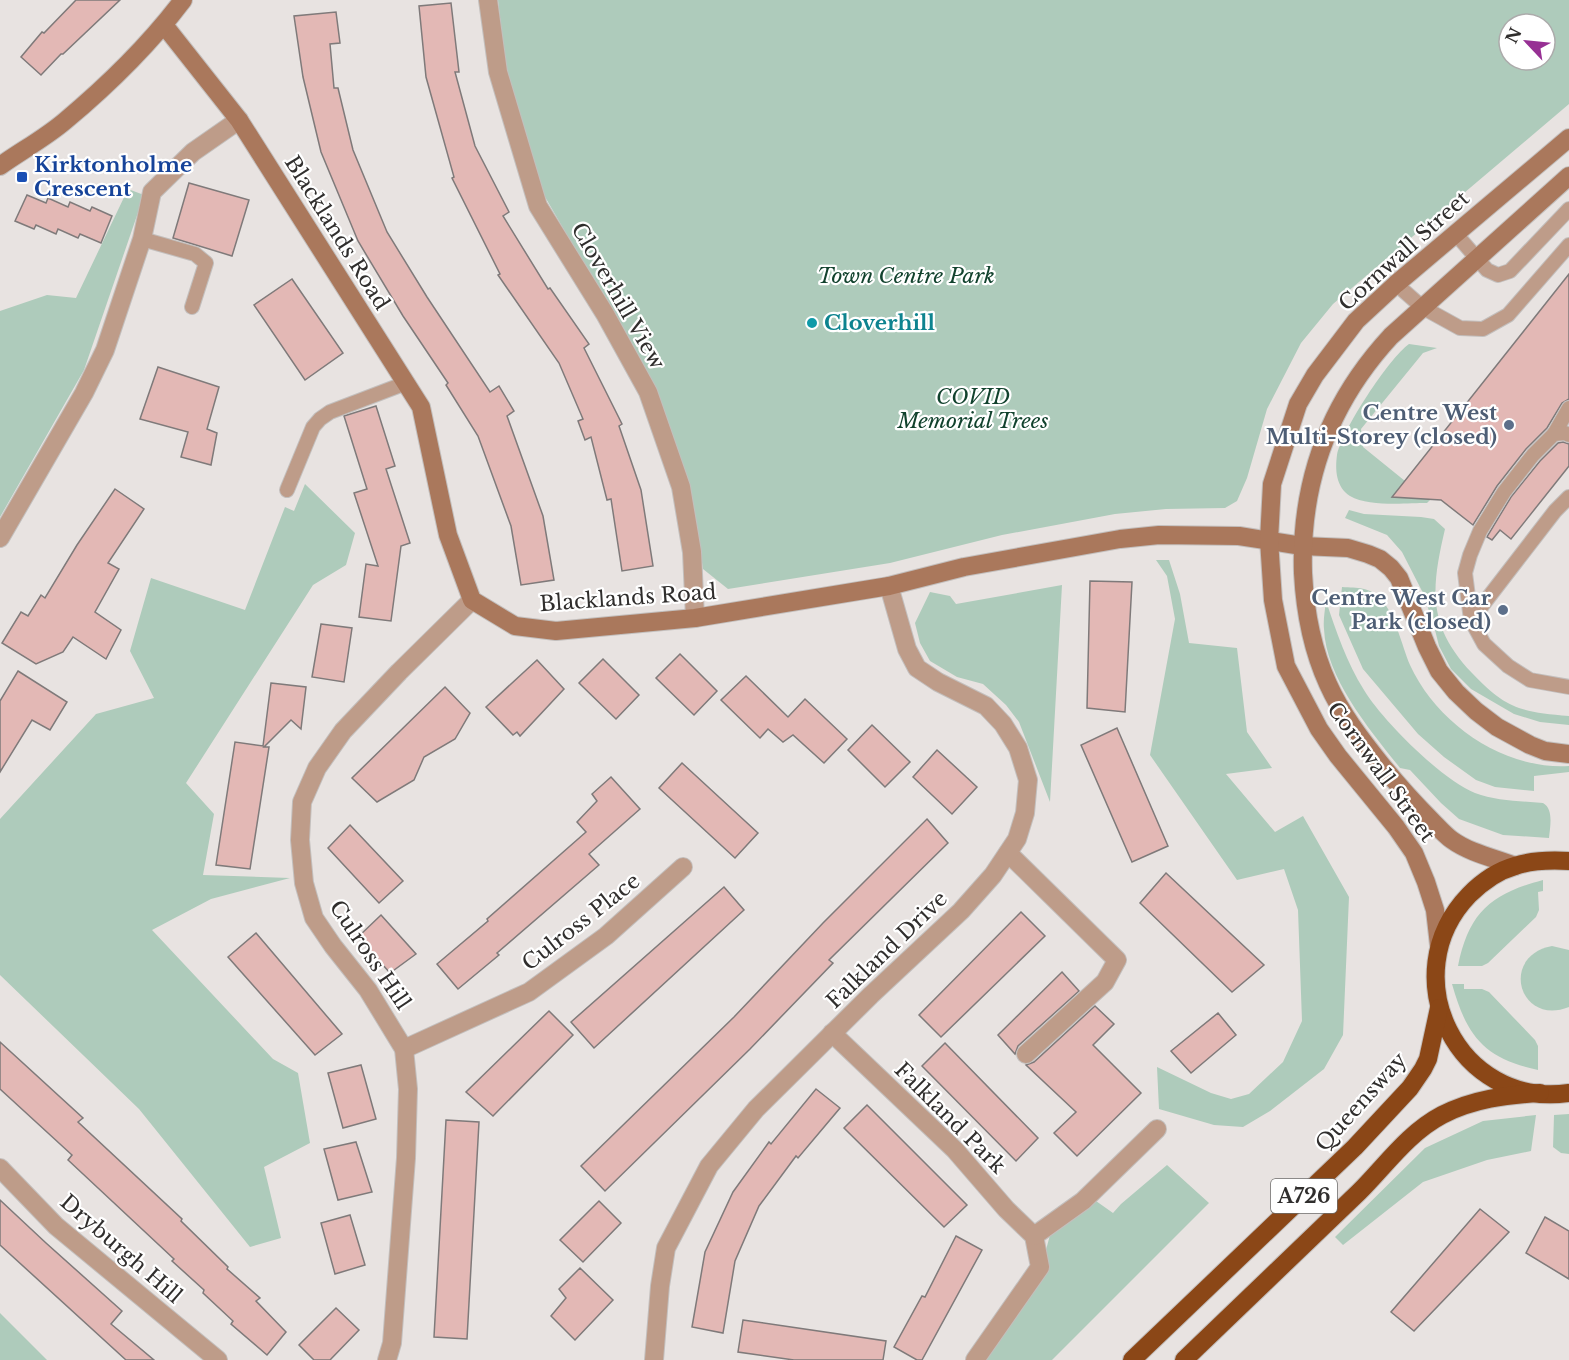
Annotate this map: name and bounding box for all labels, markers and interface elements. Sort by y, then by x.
north arrow [1497,12,1557,72]
text: N [1501,24,1526,47]
street label: Blacklands Road [279,151,395,315]
place label: Kirktonholme Crescent [34,152,192,202]
marker: Kirktonholme Crescent [15,170,29,184]
street label: Cornwall Street [1333,185,1475,316]
street label: Cloverhill View [566,218,671,374]
park label: Town Centre Park [817,263,995,289]
place label: Cloverhill [824,310,936,336]
marker: Cloverhill [805,316,819,330]
park label: COVID Memorial Trees [897,384,1048,434]
place label: Centre West Multi-Storey (closed) [1266,400,1497,450]
marker: Centre West Multi-Storey (closed) [1502,418,1516,432]
street label: Blacklands Road [539,579,717,617]
place label: Centre West Car Park (closed) [1311,585,1492,635]
marker: Centre West Car Park (closed) [1496,603,1510,617]
street label: Cornwall Street [1321,697,1441,847]
street label: Culross Place [517,868,645,976]
street label: Falkland Drive [821,886,953,1014]
street label: Culross Hill [324,895,416,1015]
street label: Queensway [1310,1047,1413,1157]
street label: Falkland Park [889,1057,1011,1179]
road number: A726 [1271,1179,1337,1213]
street label: Dryburgh Hill [55,1189,187,1309]

